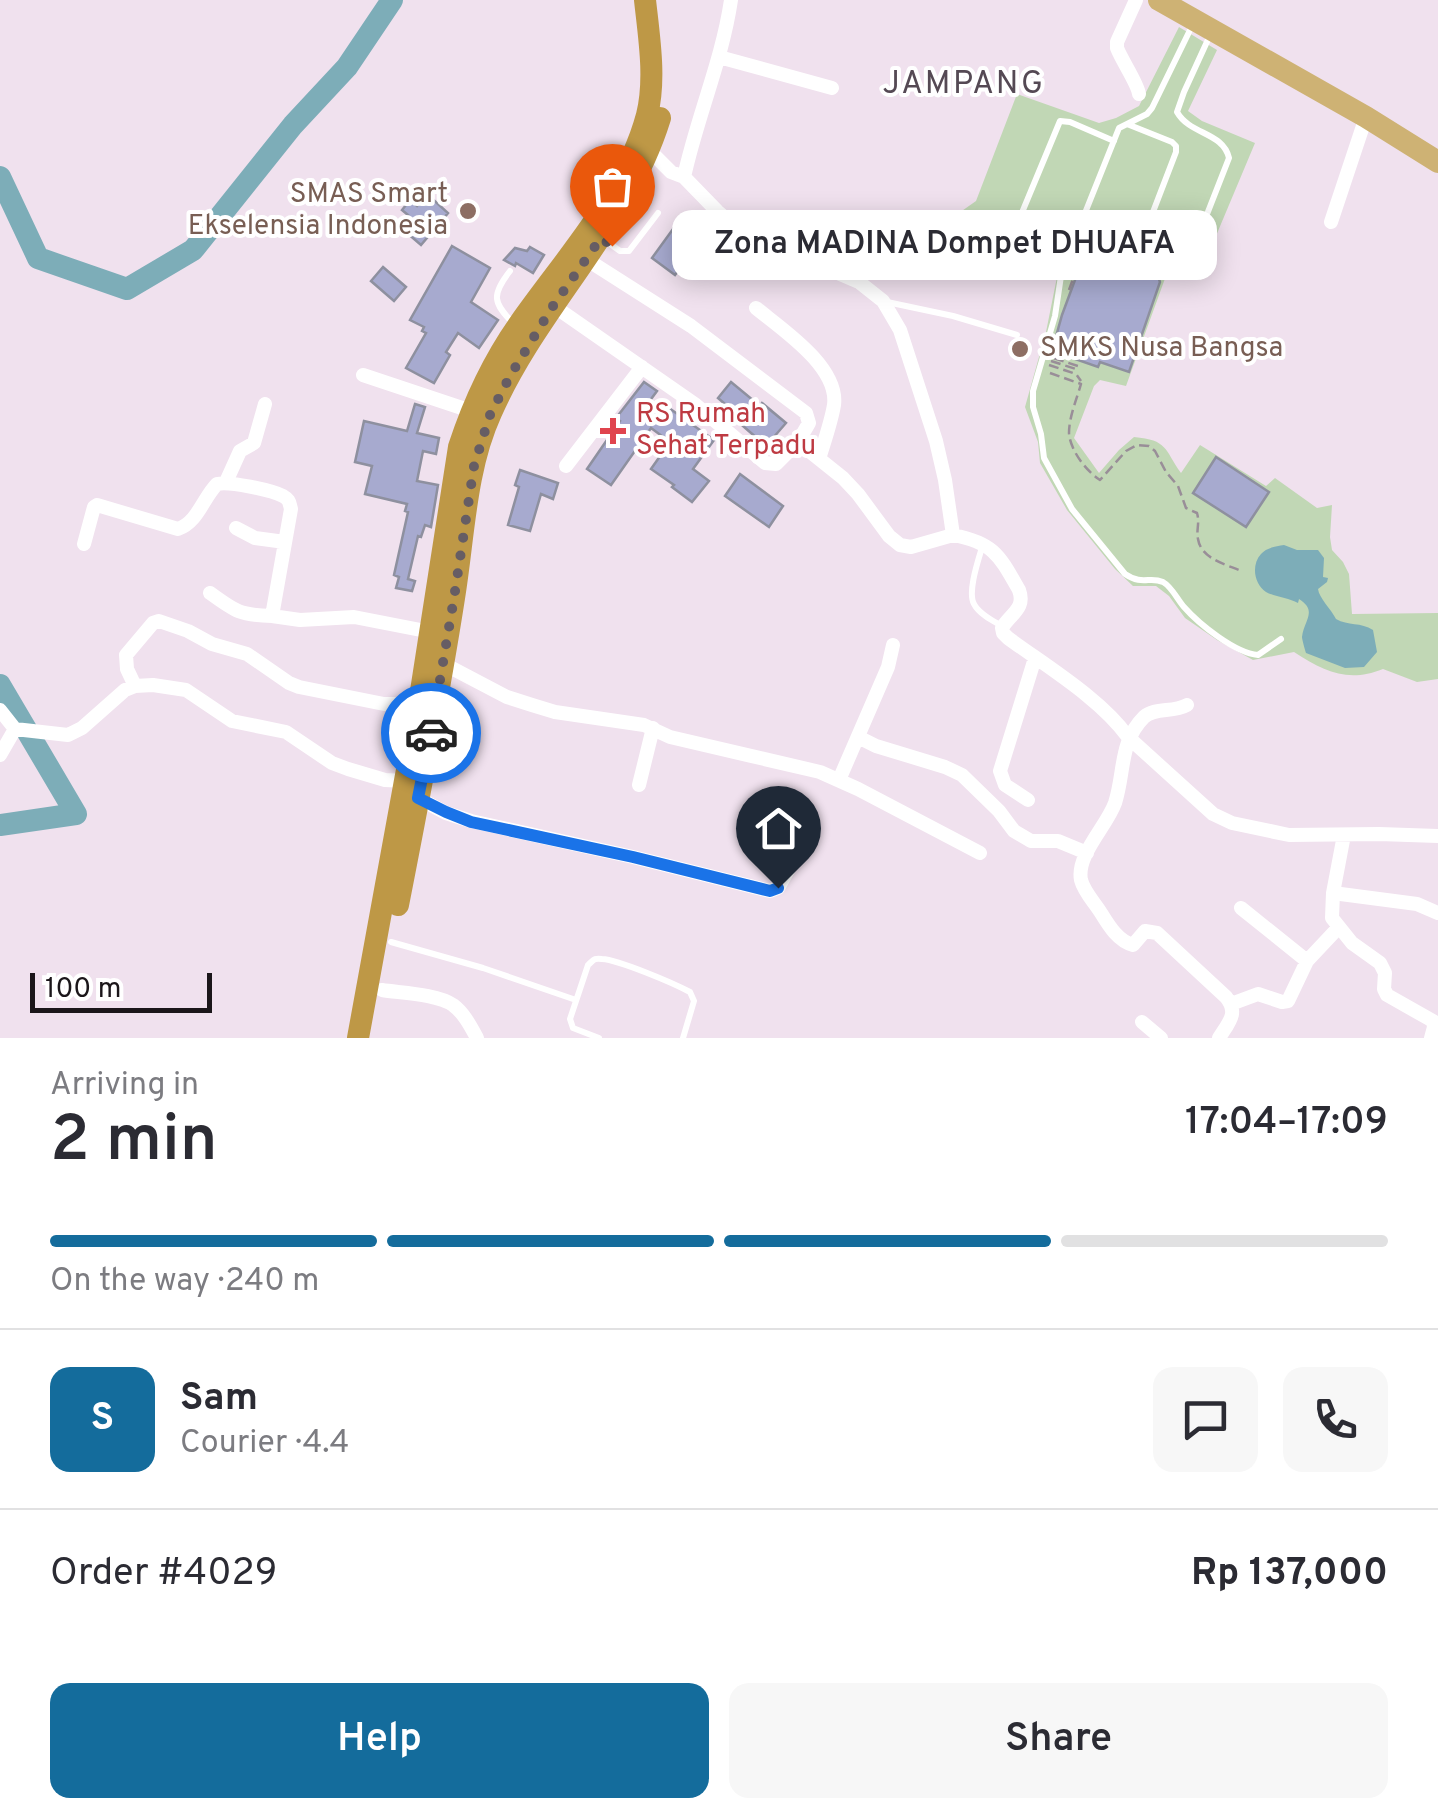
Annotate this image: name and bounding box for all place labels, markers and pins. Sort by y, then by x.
pin [570,144,655,247]
place label: SMAS Smart Ekselensia Indonesia [188,177,448,245]
marker: SMAS Smart Ekselensia Indonesia [457,200,479,222]
callout: Zona MADINA Dompet DHUAFA [672,211,1217,281]
place label: SMKS Nusa Bangsa [1040,331,1283,367]
marker: SMKS Nusa Bangsa [1009,338,1031,360]
place label: RS Rumah Sehat Terpadu [636,397,816,465]
marker: RS Rumah Sehat Terpadu [600,418,626,444]
pin [736,786,821,889]

